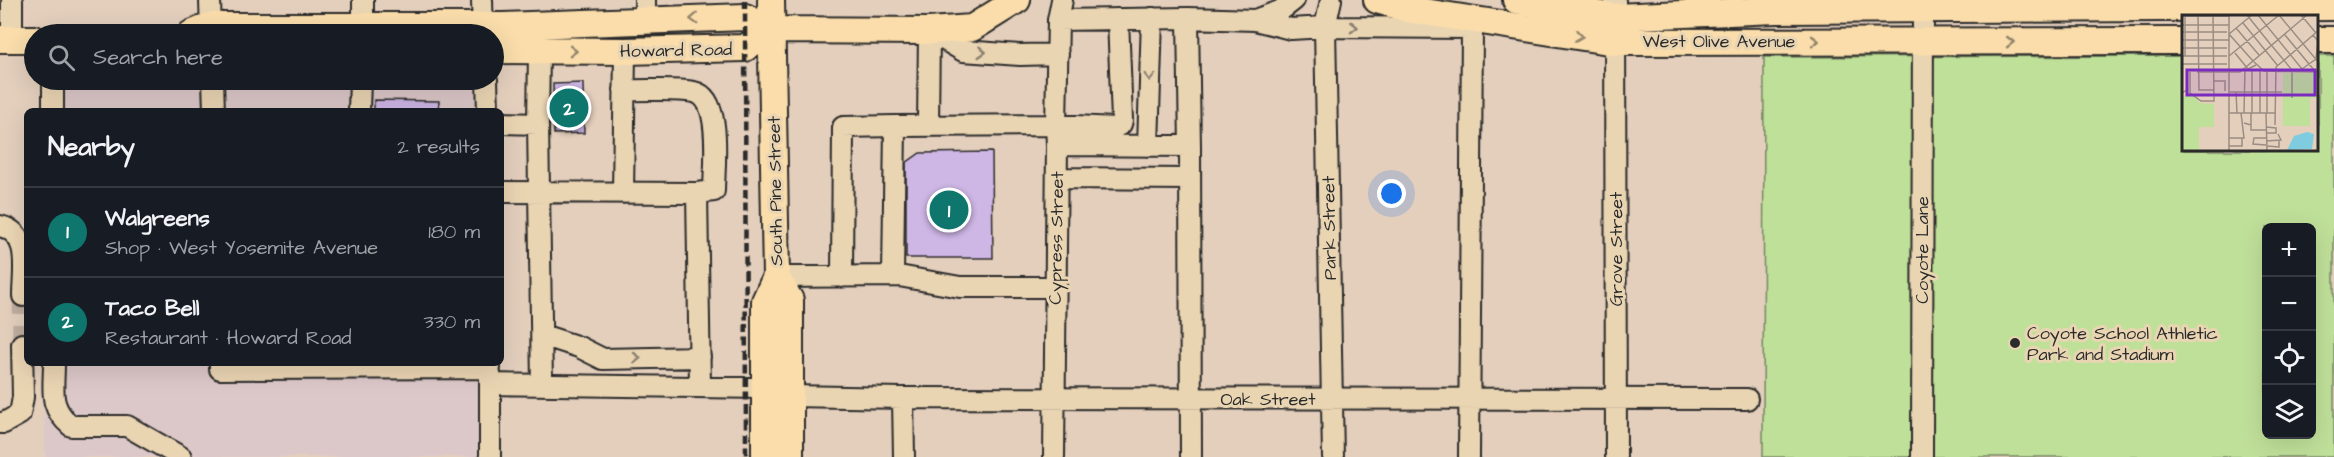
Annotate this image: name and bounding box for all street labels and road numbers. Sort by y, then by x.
street label: West Olive Avenue [1643,29,1796,54]
street label: Howard Road [620,37,732,64]
street label: South Pine Street [762,115,789,266]
street label: Cypress Street [1043,171,1071,305]
street label: Park Street [1316,175,1343,280]
street label: Grove Street [1604,191,1629,306]
street label: Coyote Lane [1910,196,1936,304]
street label: Oak Street [1220,387,1316,412]

